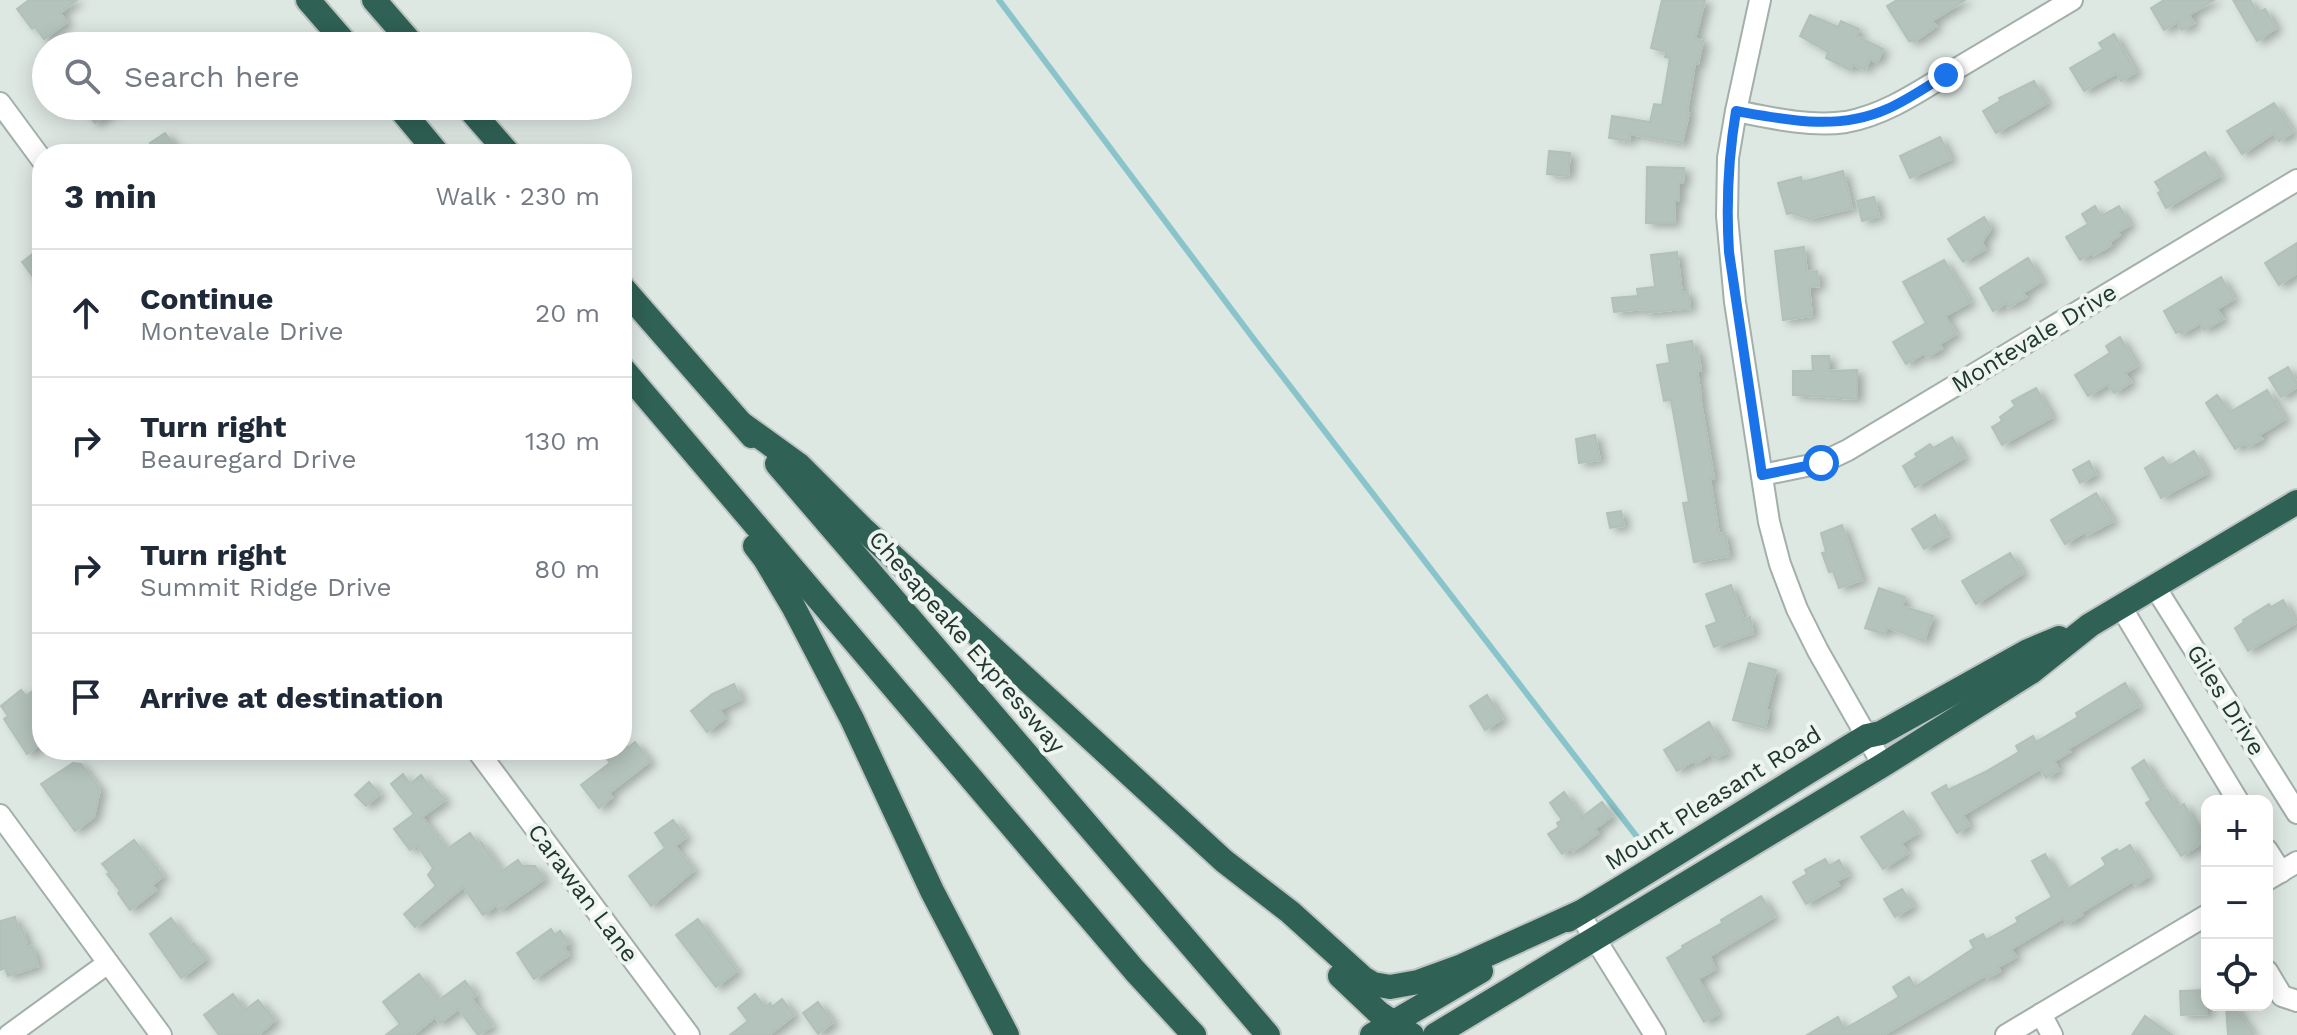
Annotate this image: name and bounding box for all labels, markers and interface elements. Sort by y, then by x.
search box [32,32,632,120]
icon: search [60,54,104,98]
route end [1928,57,1964,93]
text: Search here [124,59,300,94]
text: 3 min [64,176,157,216]
text: Walk · 230 m [435,181,600,211]
street label: Montevale Drive [1946,278,2122,398]
text: Continue [140,281,273,316]
icon: ahead [64,291,108,335]
text: 20 m [535,298,600,328]
text: Montevale Drive [140,316,343,346]
text: Turn right [140,409,286,444]
icon: right [64,419,108,463]
text: 130 m [525,426,600,456]
text: Beauregard Drive [140,444,357,474]
route start [1803,445,1839,481]
street label: Chesapeake Expressway [863,525,1072,759]
text: Turn right [140,537,286,572]
icon: right [64,547,108,591]
text: 80 m [534,554,600,584]
text: Summit Ridge Drive [140,572,392,602]
street label: Giles Drive [2181,639,2271,761]
icon: arrive [64,675,108,719]
text: Arrive at destination [140,680,444,715]
street label: Mount Pleasant Road [1600,720,1826,876]
map controls [2201,795,2273,1011]
button: + [2201,795,2273,867]
street label: Carawan Lane [522,818,644,968]
button: − [2201,867,2273,939]
button: locate [2201,939,2273,1011]

